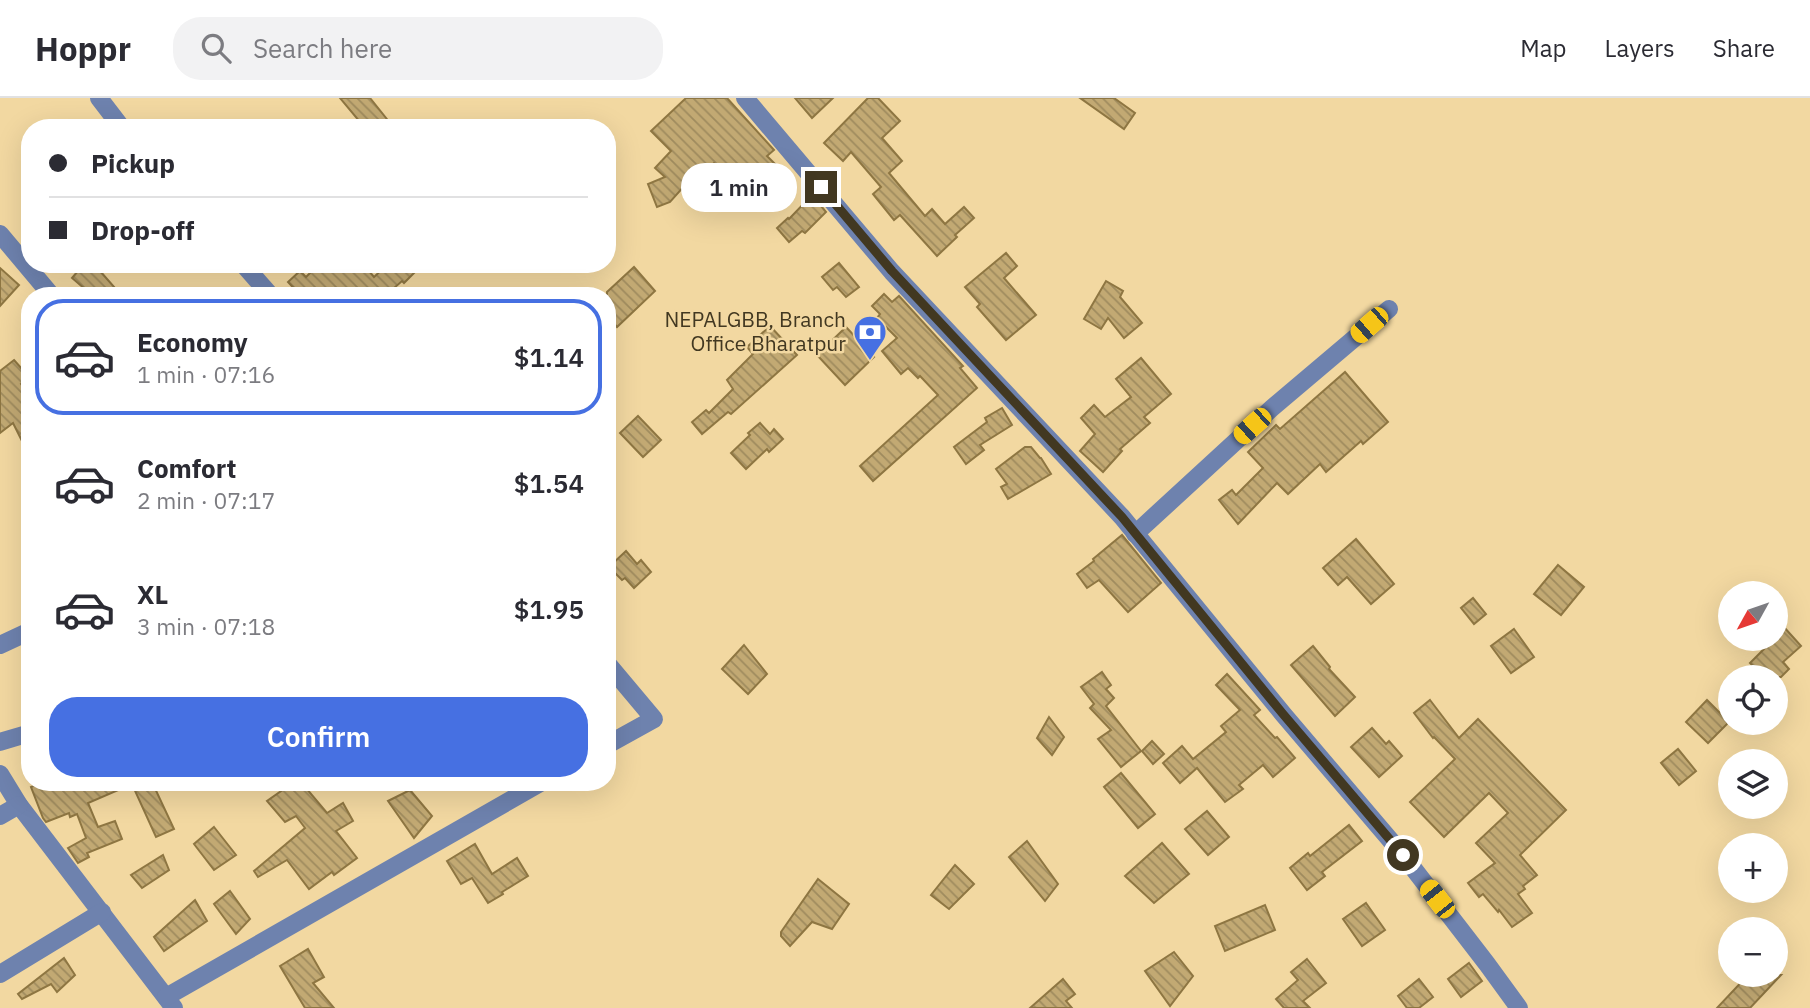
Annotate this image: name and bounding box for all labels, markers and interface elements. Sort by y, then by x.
search box [173,17,663,80]
text: Hoppr [35,27,131,70]
icon: search [197,29,235,67]
text: Search here [253,31,392,65]
text: Map [1520,32,1567,64]
text: Layers [1605,32,1675,64]
text: Share [1713,32,1775,64]
text: Pickup [91,146,175,180]
callout: 1 min [681,162,796,212]
route end [805,171,837,203]
text: 1 min [709,172,769,202]
text: Drop-off [91,213,194,247]
car [1347,303,1392,347]
place label: NEPALGBB, Branch Office Bharatpur [664,305,846,357]
bank icon: NEPALGBB, Branch Office Bharatpur [851,313,889,362]
text: Economy [137,325,248,359]
icon: car [53,326,116,389]
text: $1.14 [514,340,584,374]
text: 1 min · 07:16 [137,359,275,389]
car [1230,404,1275,448]
text: Comfort [137,451,236,485]
icon: car [53,452,116,515]
text: $1.54 [514,466,584,500]
text: 2 min · 07:17 [137,485,275,515]
text: XL [137,577,168,611]
icon: car [53,578,116,641]
north arrow [1718,581,1788,651]
map controls [1718,581,1788,987]
text: $1.95 [514,592,584,626]
text: 3 min · 07:18 [137,611,275,641]
button: locate [1718,665,1788,735]
button: Confirm [49,697,588,777]
button: layers [1718,749,1788,819]
button: + [1718,833,1788,903]
route start [1387,839,1419,871]
car [1416,876,1459,922]
button: − [1718,917,1788,987]

